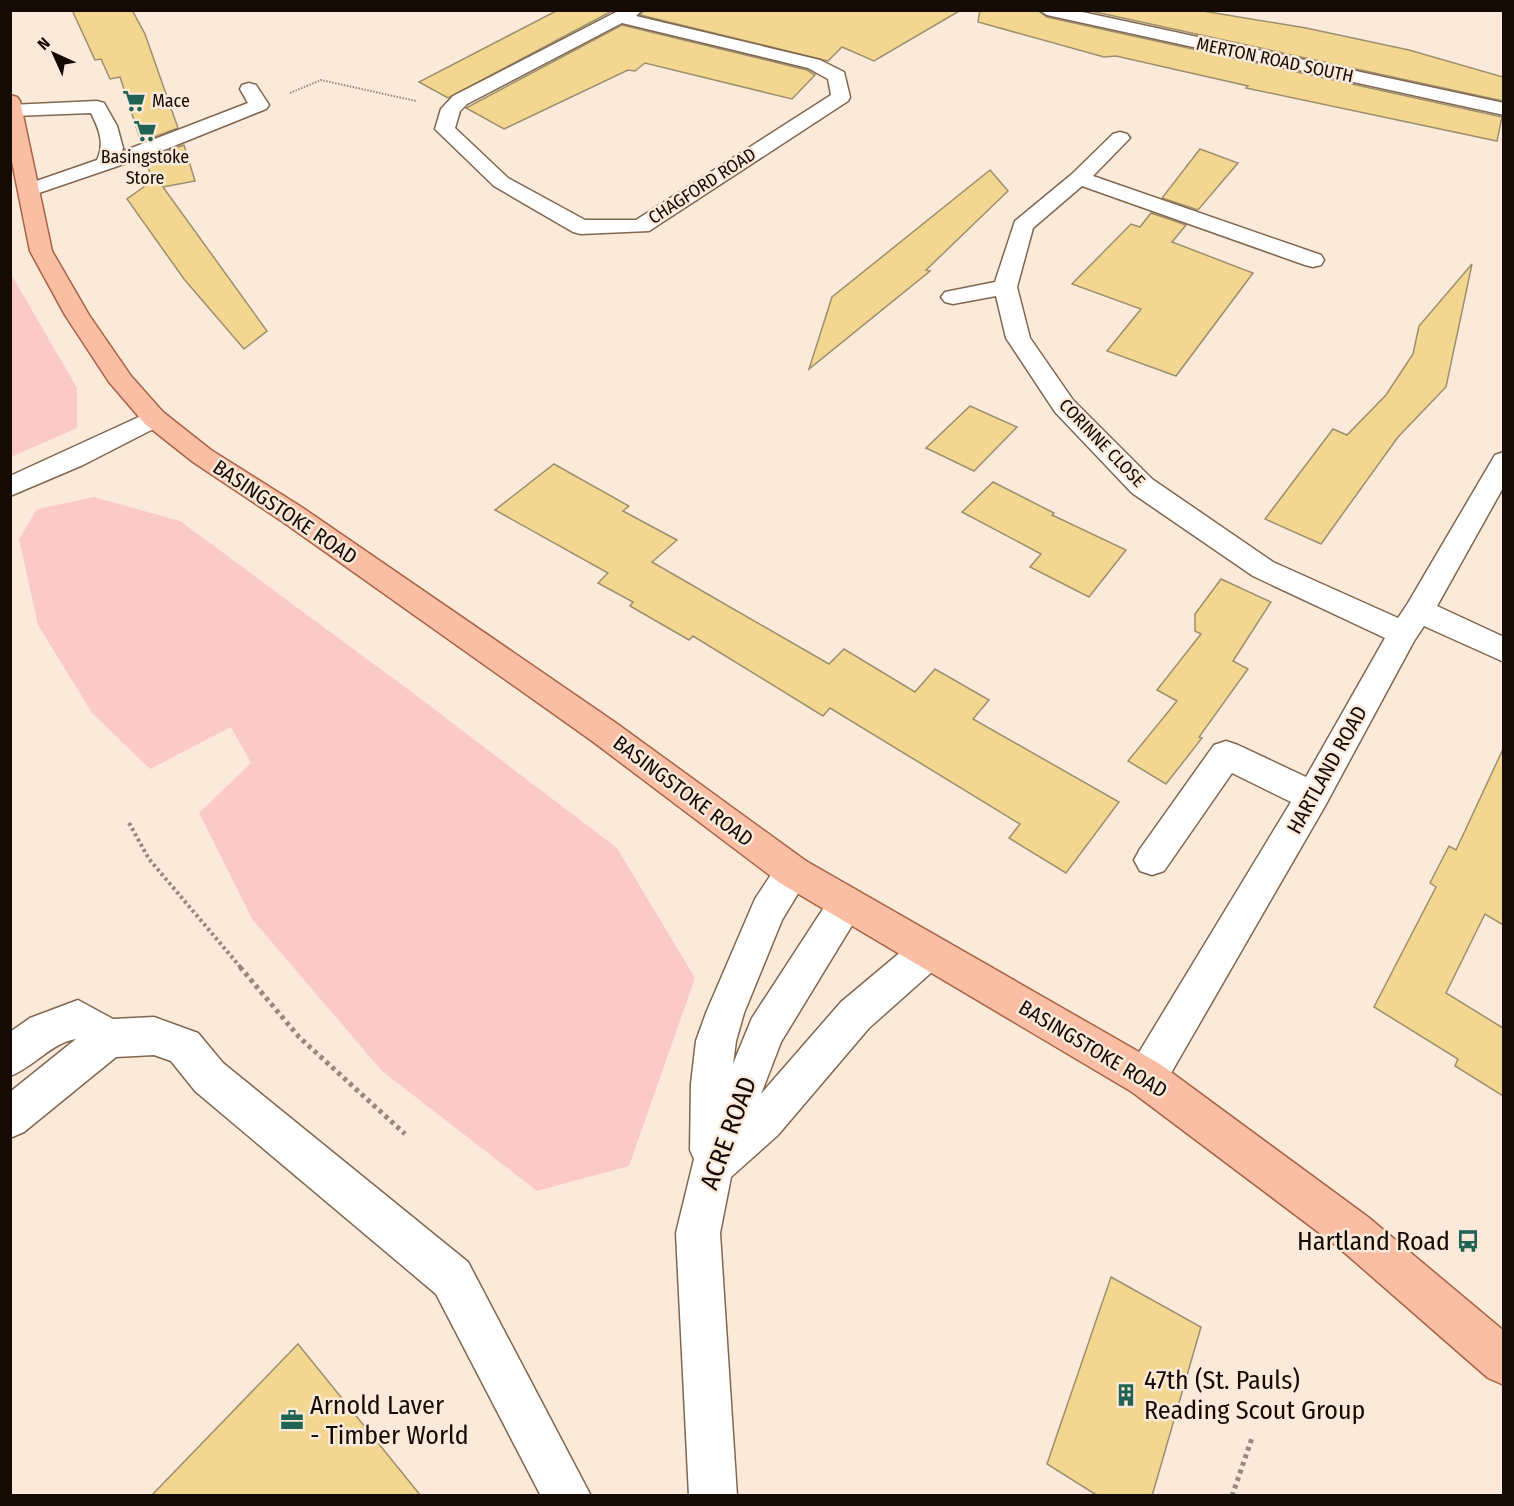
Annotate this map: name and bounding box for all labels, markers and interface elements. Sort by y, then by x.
north arrow [24,24,84,84]
street label: MERTON ROAD SOUTH [1195,33,1355,87]
text: N [34,34,54,54]
supermarket icon: Mace [121,88,147,114]
place label: Mace [152,90,190,112]
supermarket icon: Basingstoke Store [132,118,158,144]
street label: CHAGFORD ROAD [644,143,760,229]
place label: Basingstoke Store [101,146,189,189]
street label: CORINNE CLOSE [1054,394,1150,492]
street label: BASINGSTOKE ROAD [208,454,362,570]
street label: HARTLAND ROAD [1281,701,1373,839]
street label: BASINGSTOKE ROAD [608,730,758,852]
street label: BASINGSTOKE ROAD [1014,994,1172,1104]
street label: ACRE ROAD [694,1072,763,1194]
place label: Hartland Road [1297,1226,1450,1257]
bus stop icon: Hartland Road [1455,1228,1481,1254]
place label: 47th (St. Pauls) Reading Scout Group [1144,1365,1365,1426]
building icon: 47th (St. Pauls) Reading Scout Group [1113,1382,1139,1408]
place label: Arnold Laver - Timber World [310,1390,469,1451]
office icon: Arnold Laver - Timber World [279,1407,305,1433]

